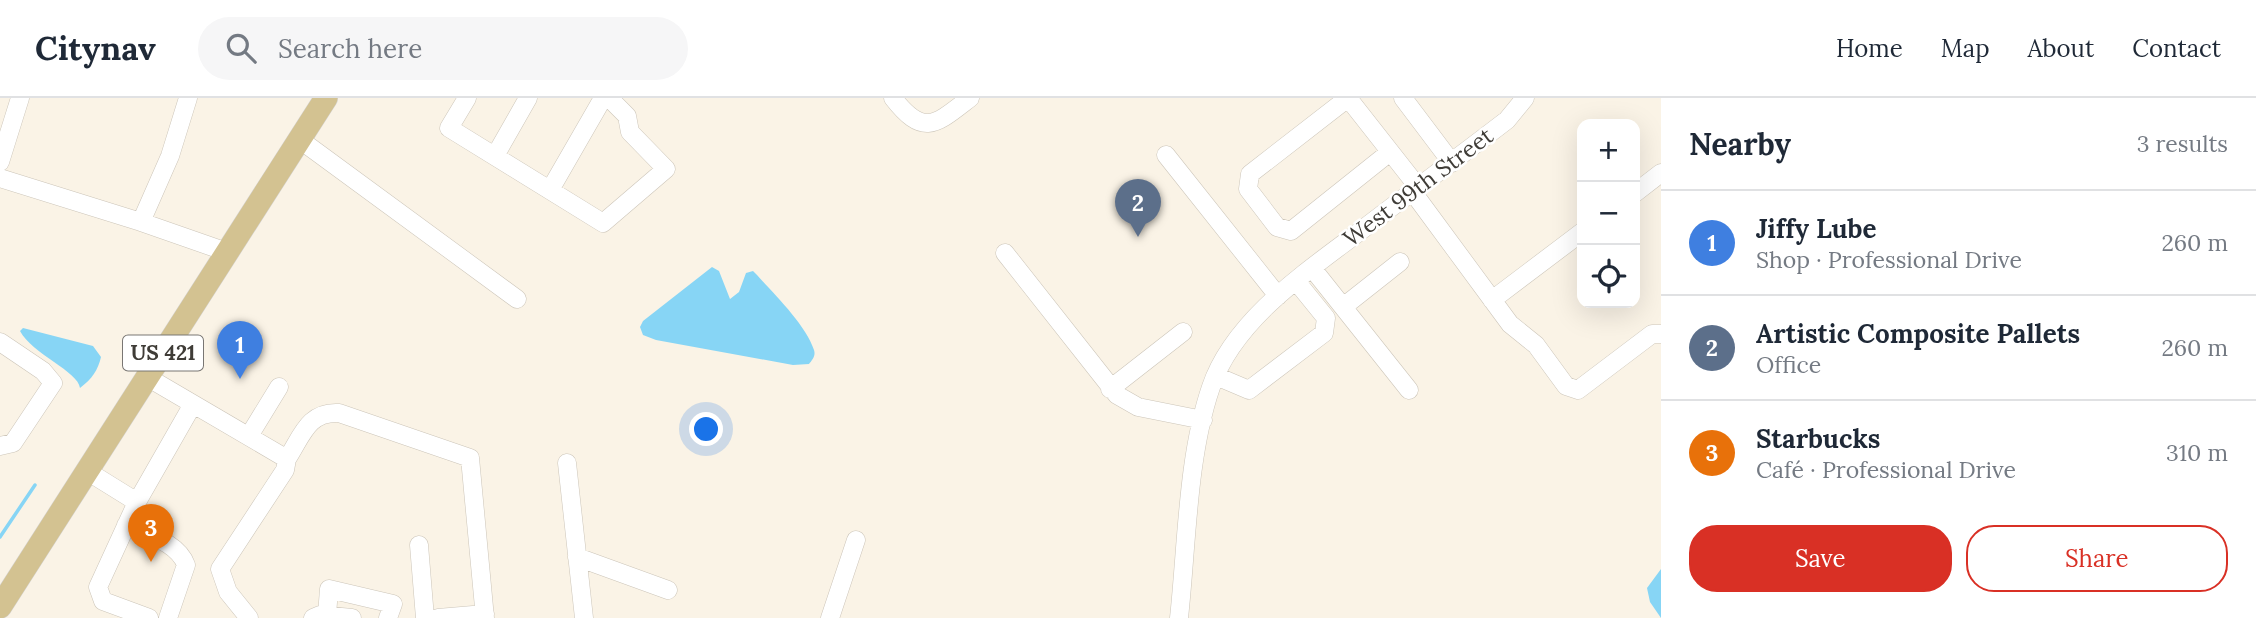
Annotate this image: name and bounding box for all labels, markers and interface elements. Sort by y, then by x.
search box [198,17,688,80]
text: Citynav [35,27,156,69]
icon: search [222,29,260,67]
text: Search here [278,32,422,65]
text: Home [1836,33,1903,64]
text: Map [1941,33,1990,64]
text: About [2028,33,2094,64]
text: Contact [2132,33,2221,64]
map controls [1577,119,1640,308]
button: + [1577,119,1640,182]
street label: West 99th Street [1337,121,1499,253]
text: Nearby [1689,125,1791,163]
text: 3 results [2137,129,2228,158]
pin: 2 [1115,179,1161,237]
button: − [1577,182,1640,245]
text: Jiffy Lube [1756,212,1876,245]
text: 1 [1707,228,1717,257]
text: 260 m [2161,228,2228,257]
button: locate [1577,245,1640,308]
text: Shop · Professional Drive [1756,245,2022,274]
text: Artistic Composite Pallets [1756,317,2080,350]
pin: 1 [217,321,263,379]
text: 2 [1706,333,1718,362]
text: 260 m [2161,333,2228,362]
road number: US 421 [123,336,203,370]
text: Office [1756,350,1821,379]
your location [689,412,723,446]
text: Starbucks [1756,422,1880,455]
text: 3 [1706,438,1718,467]
text: 310 m [2166,438,2228,467]
text: Café · Professional Drive [1756,455,2016,484]
pin: 3 [128,504,174,562]
button: Save [1689,525,1952,592]
button: Share [1966,525,2228,592]

